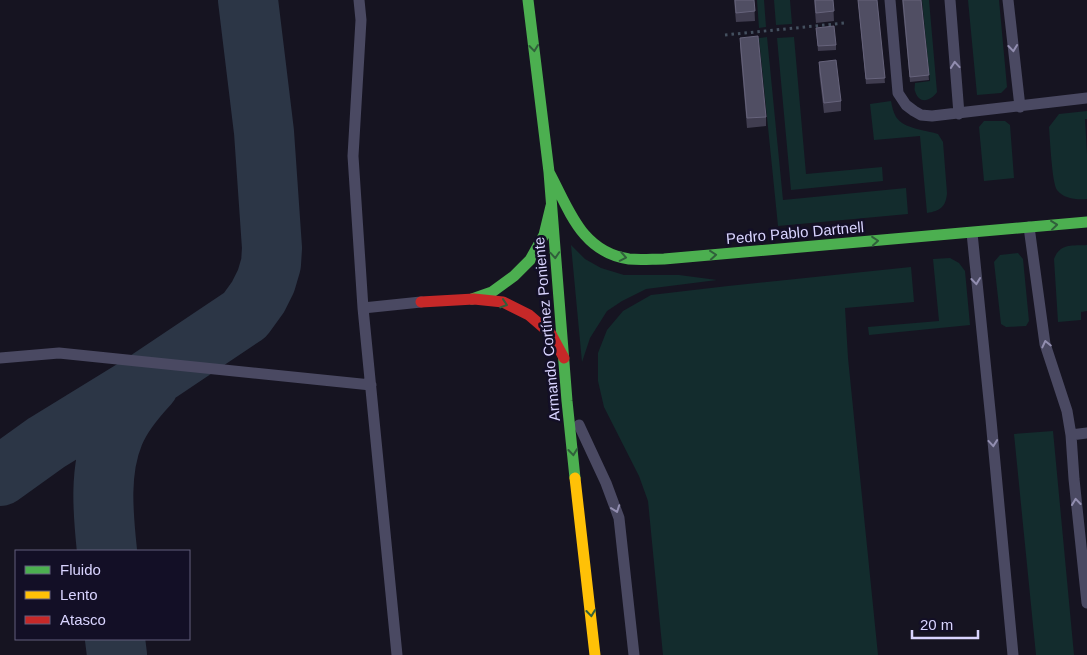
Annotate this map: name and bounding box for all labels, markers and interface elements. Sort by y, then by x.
one-way arrow [528,45,539,53]
one-way arrow [1007,45,1018,53]
one-way arrow [950,61,961,69]
street label: Pedro Pablo Dartnell [725,218,865,247]
one-way arrow [1050,220,1058,231]
street label: Armando Cortínez Poniente [530,236,563,422]
one-way arrow [871,236,879,247]
one-way arrow [709,249,717,260]
one-way arrow [550,251,561,259]
one-way arrow [619,251,628,262]
one-way arrow [970,277,981,285]
one-way arrow [500,298,508,308]
one-way arrow [1041,339,1052,348]
one-way arrow [987,439,998,447]
one-way arrow [567,448,578,456]
one-way arrow [1071,498,1082,506]
one-way arrow [610,504,620,513]
legend [15,550,190,640]
text: Fluido [60,561,101,578]
text: Lento [60,586,98,603]
scale bar [912,608,978,640]
one-way arrow [585,610,596,618]
text: Atasco [60,611,106,628]
text: 20 m [920,616,953,633]

